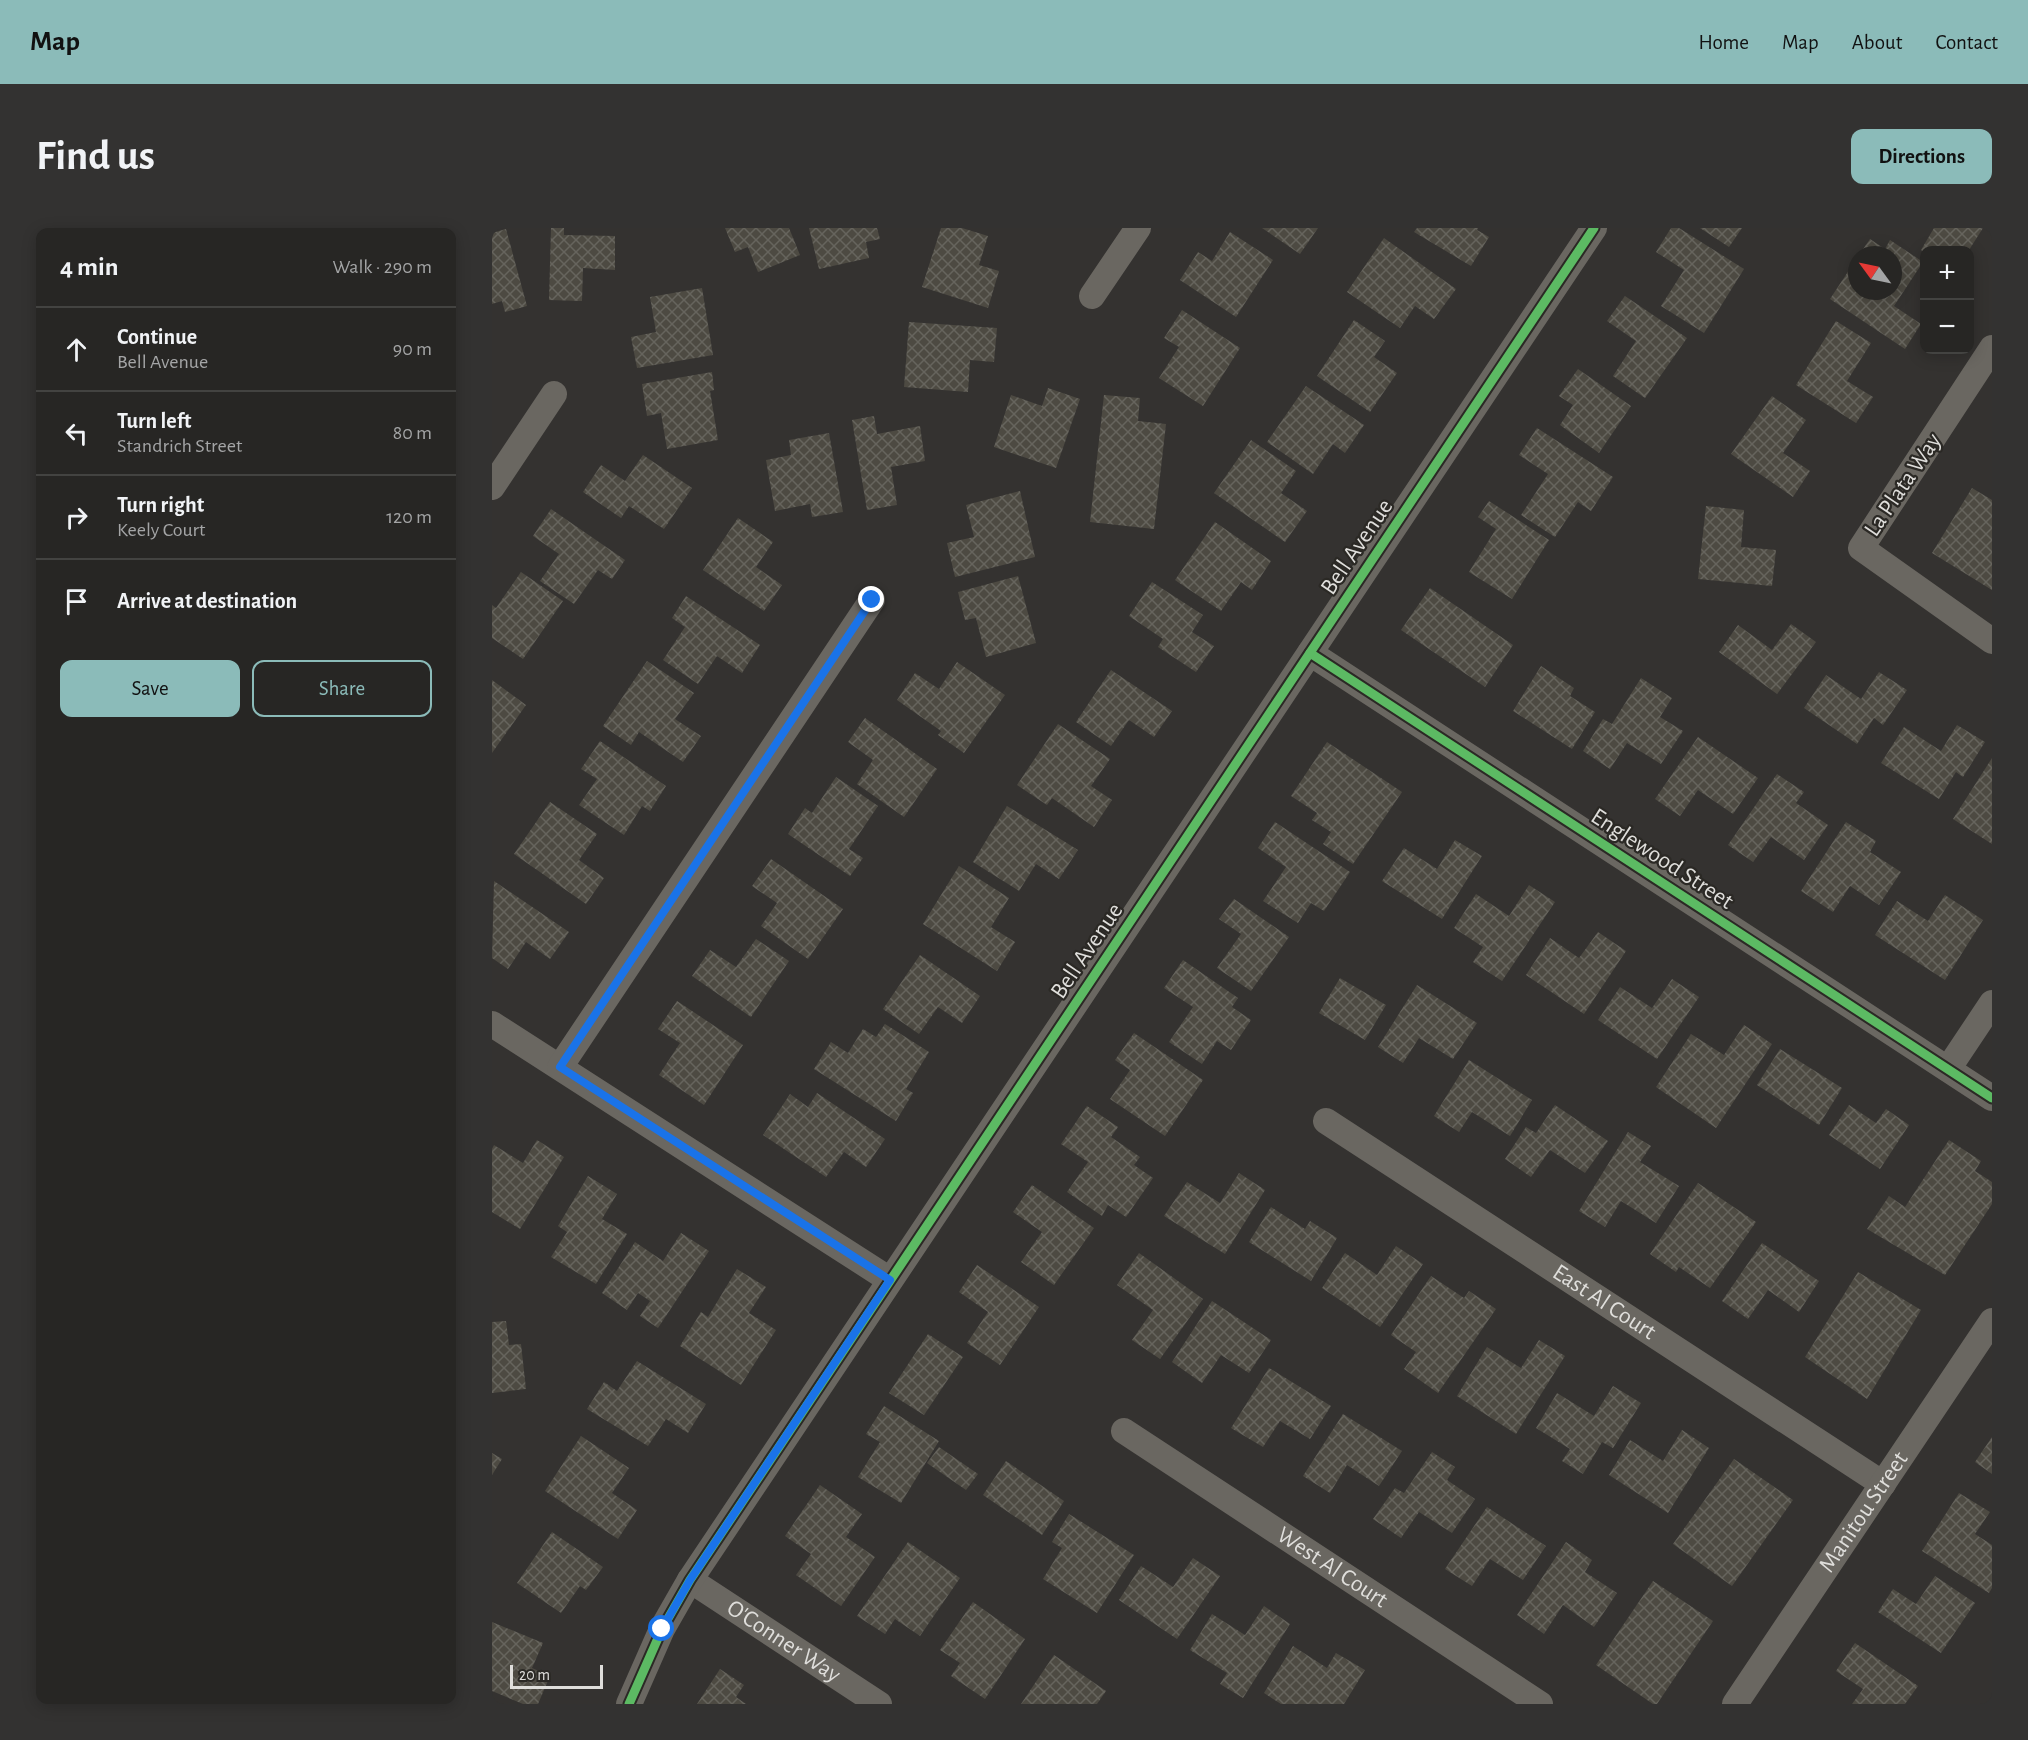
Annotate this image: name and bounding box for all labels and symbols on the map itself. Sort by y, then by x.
north arrow [1848,246,1902,300]
street label: La Plata Way [1860,429,1946,541]
street label: Bell Avenue [1316,495,1398,599]
route end [858,586,884,612]
street label: Englewood Street [1586,804,1738,914]
street label: Bell Avenue [1046,899,1128,1003]
street label: East Al Court [1548,1260,1660,1345]
street label: Manitou Street [1815,1447,1913,1577]
street label: West Al Court [1273,1523,1392,1613]
street label: O'Conner Way [722,1596,845,1687]
route start [648,1615,674,1641]
scale bar [510,1662,603,1690]

